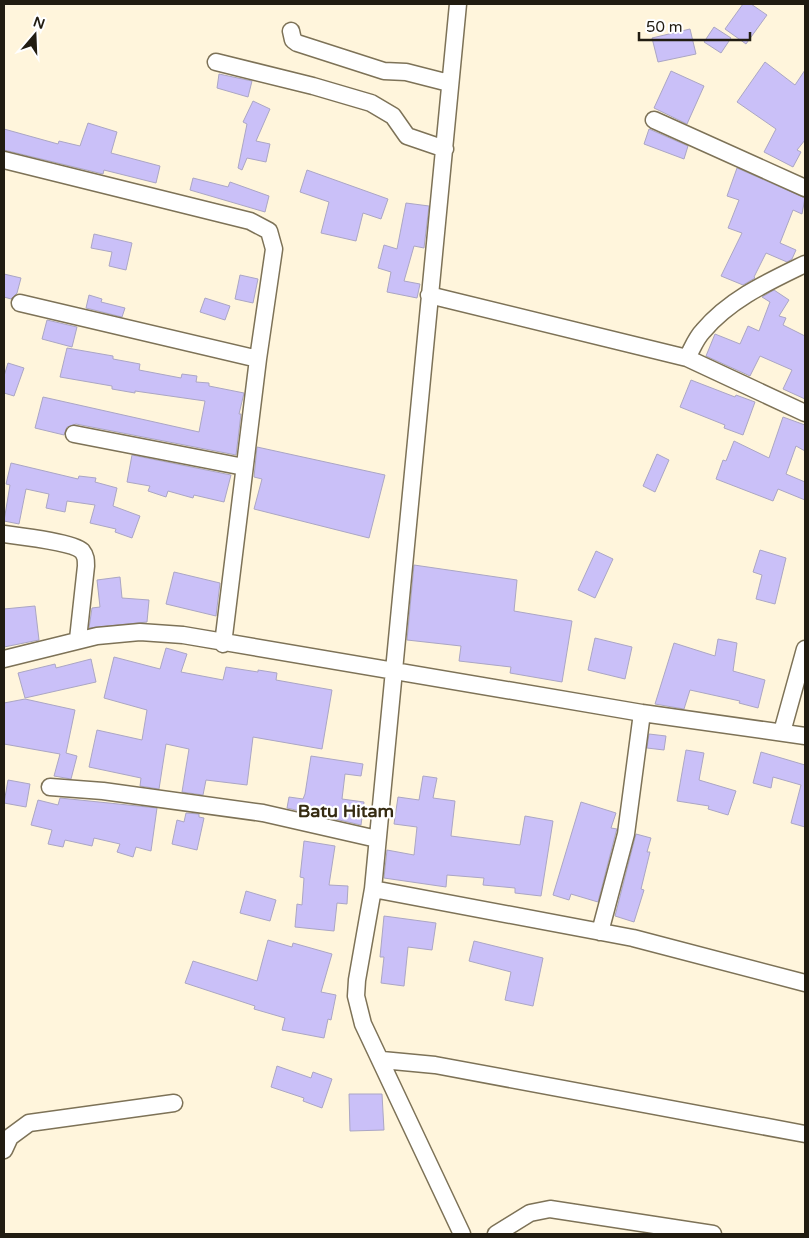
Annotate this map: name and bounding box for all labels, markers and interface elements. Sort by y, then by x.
north arrow [10,10,60,60]
scale bar [639,10,750,42]
text: N [31,13,47,33]
text: 50 m [646,18,683,36]
district label: Batu Hitam [298,800,394,822]

